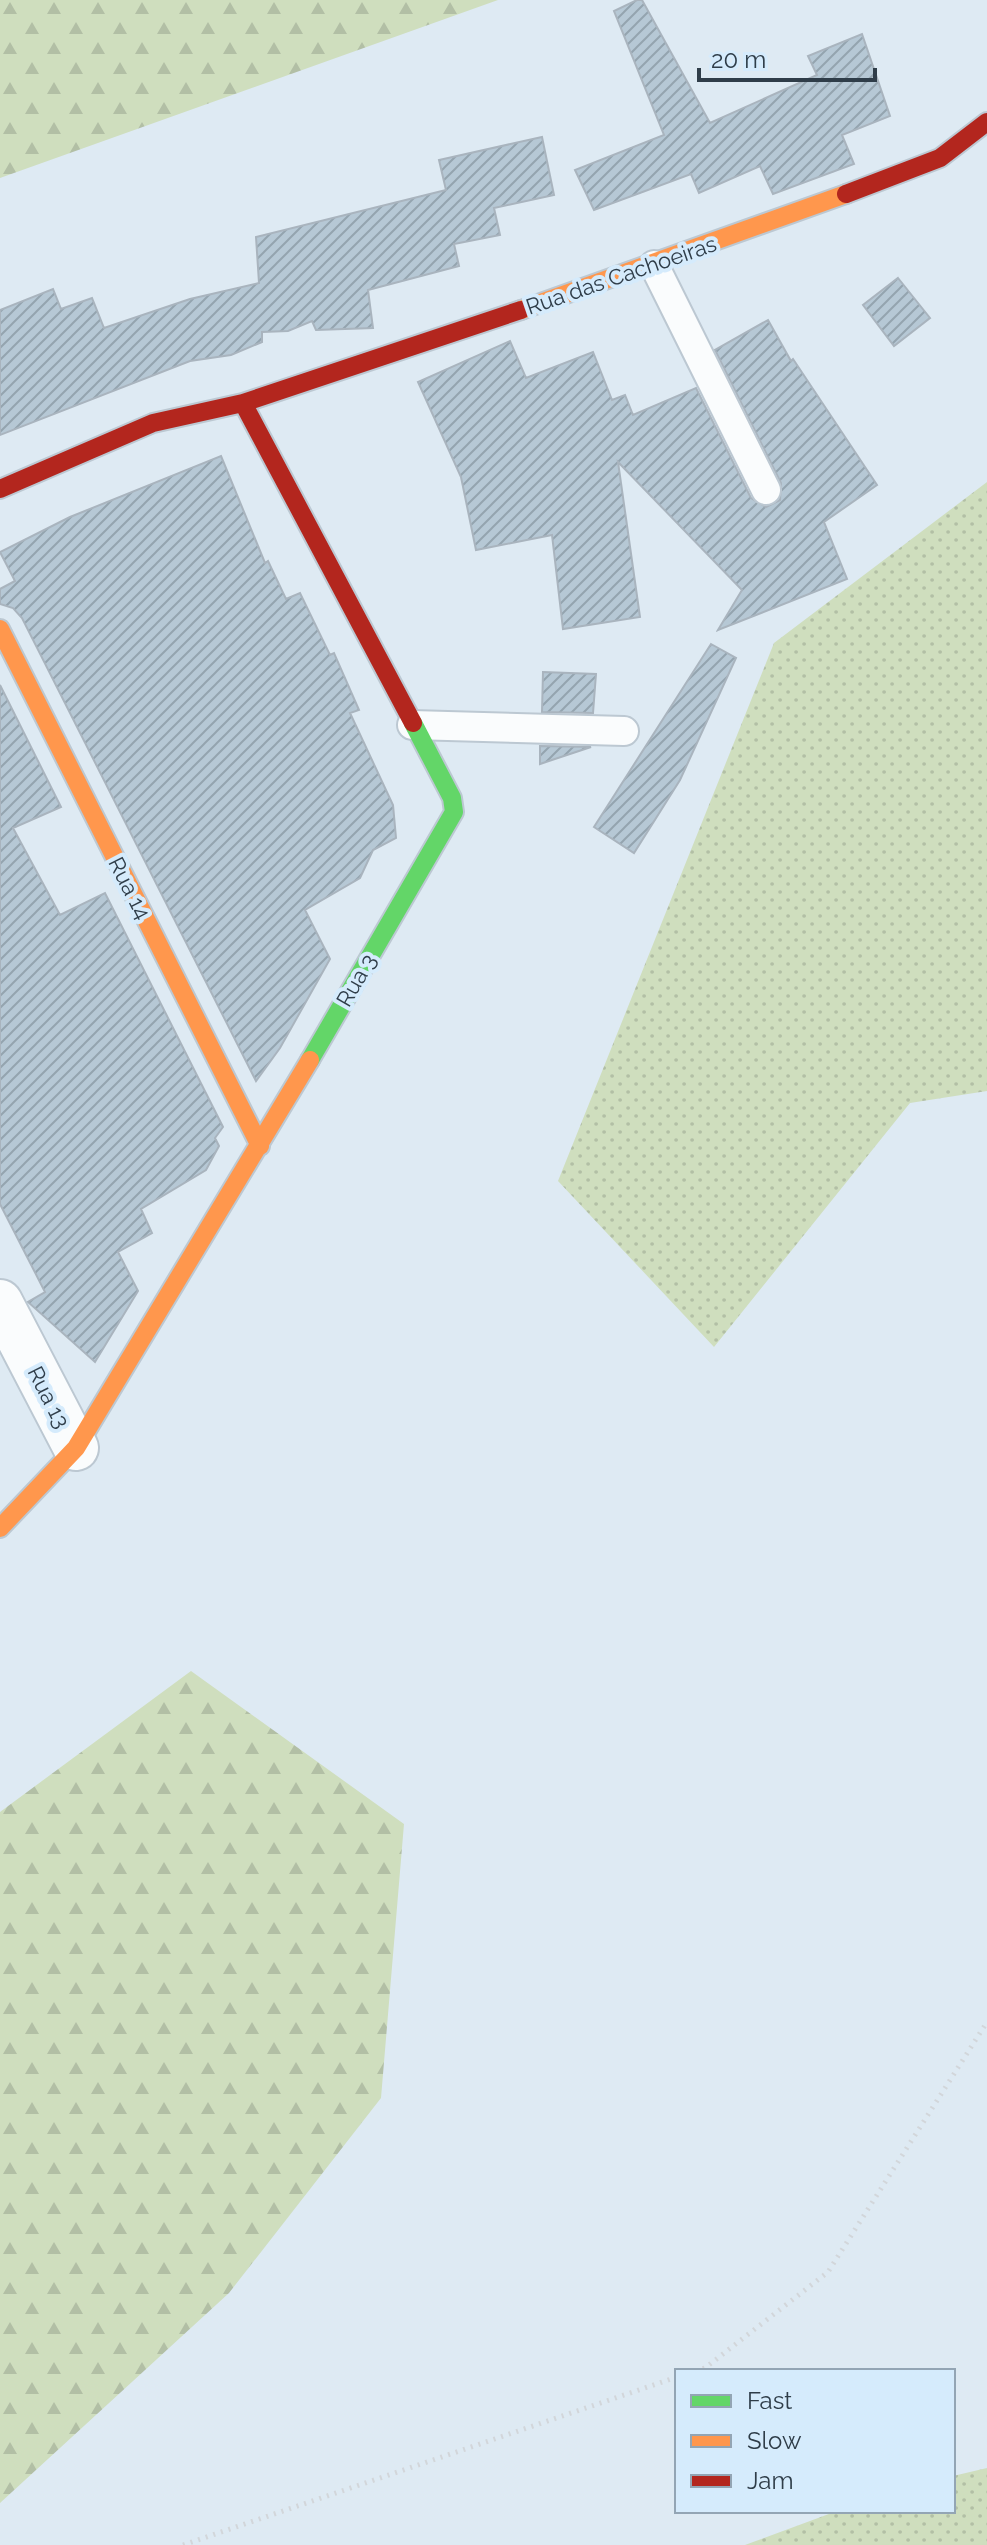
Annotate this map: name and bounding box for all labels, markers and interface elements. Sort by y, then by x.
scale bar [699,32,875,82]
text: 20 m [711,45,766,74]
street label: Rua das Cachoeiras [522,230,720,320]
street label: Rua 14 [103,853,157,923]
street label: Rua 3 [331,949,381,1011]
street label: Rua 13 [22,1362,76,1432]
legend [675,2369,955,2513]
text: Fast [747,2386,792,2415]
text: Slow [747,2426,802,2455]
text: Jam [747,2466,793,2495]

